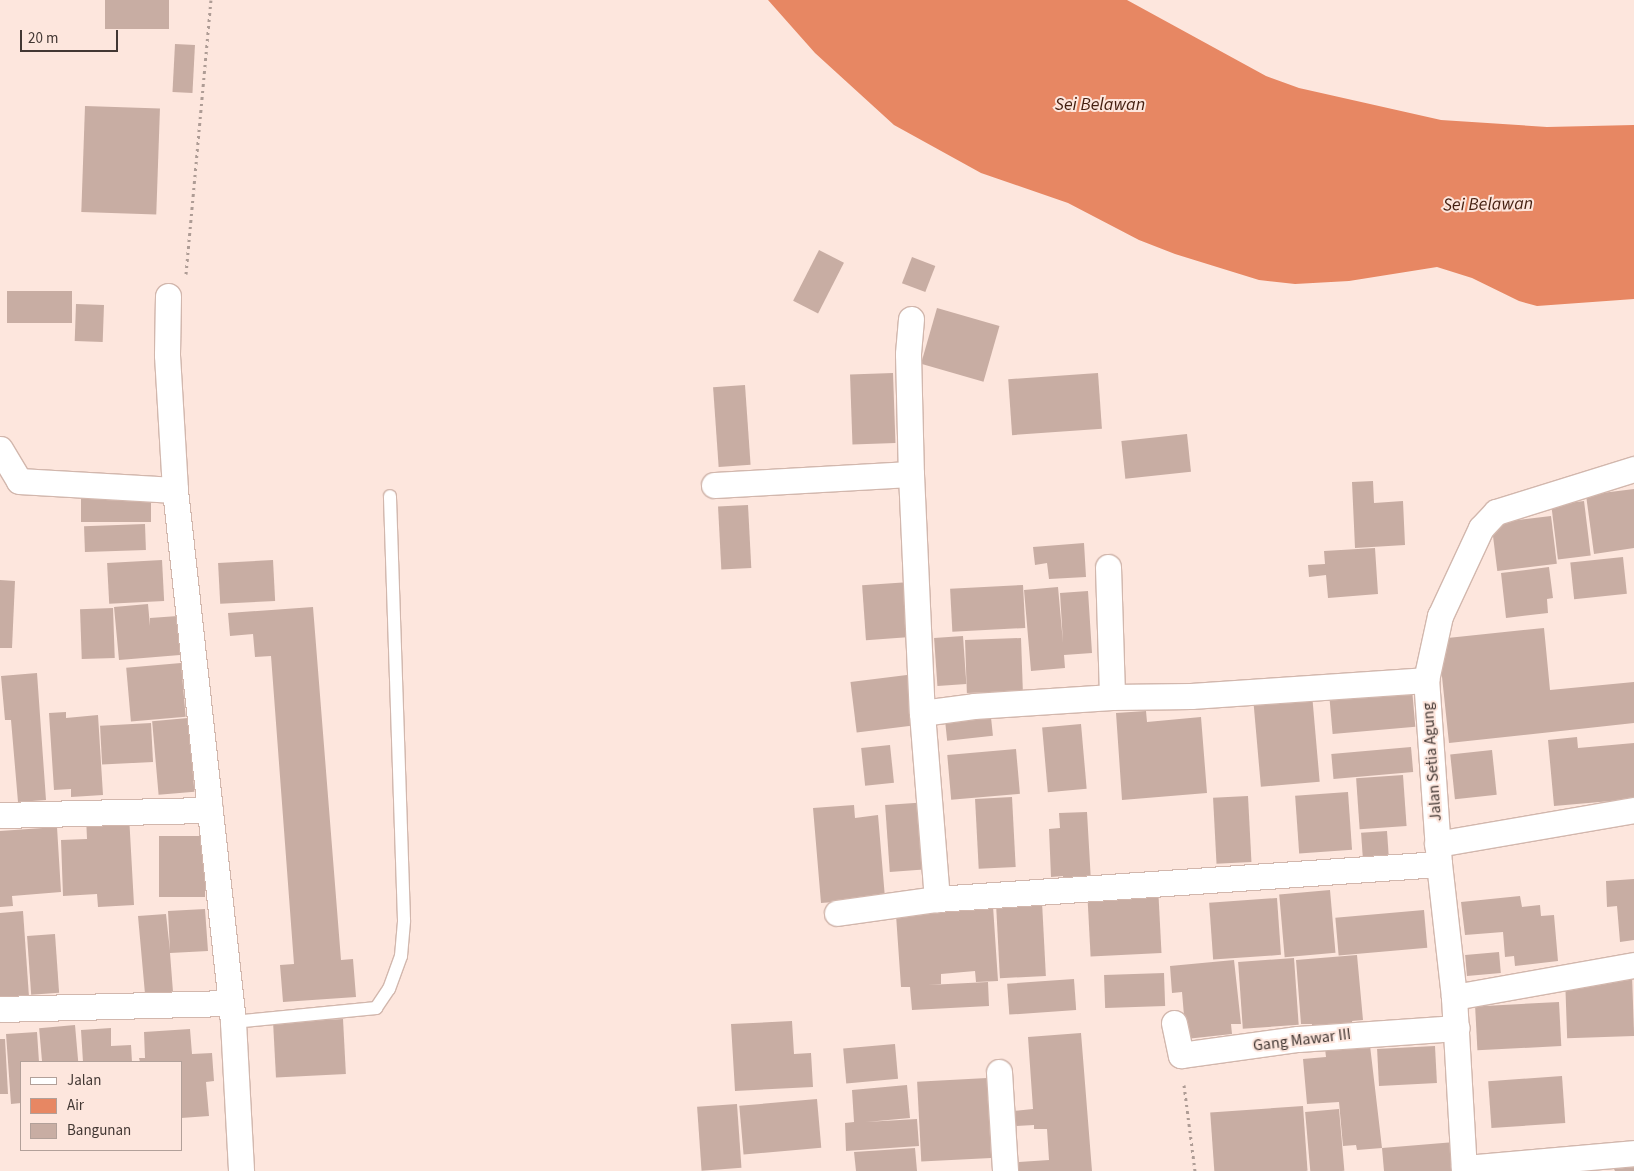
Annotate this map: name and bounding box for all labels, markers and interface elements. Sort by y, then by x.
scale bar [22,20,120,52]
text: 20 m [28,28,58,49]
water label: Sei Belawan [1055,94,1145,116]
water label: Sei Belawan [1443,193,1533,217]
street label: Jalan Setia Agung [1418,702,1446,822]
street label: Gang Mawar III [1252,1024,1352,1056]
legend [20,1061,182,1151]
text: Jalan [67,1070,101,1091]
text: Air [67,1095,84,1116]
text: Bangunan [67,1120,131,1141]

